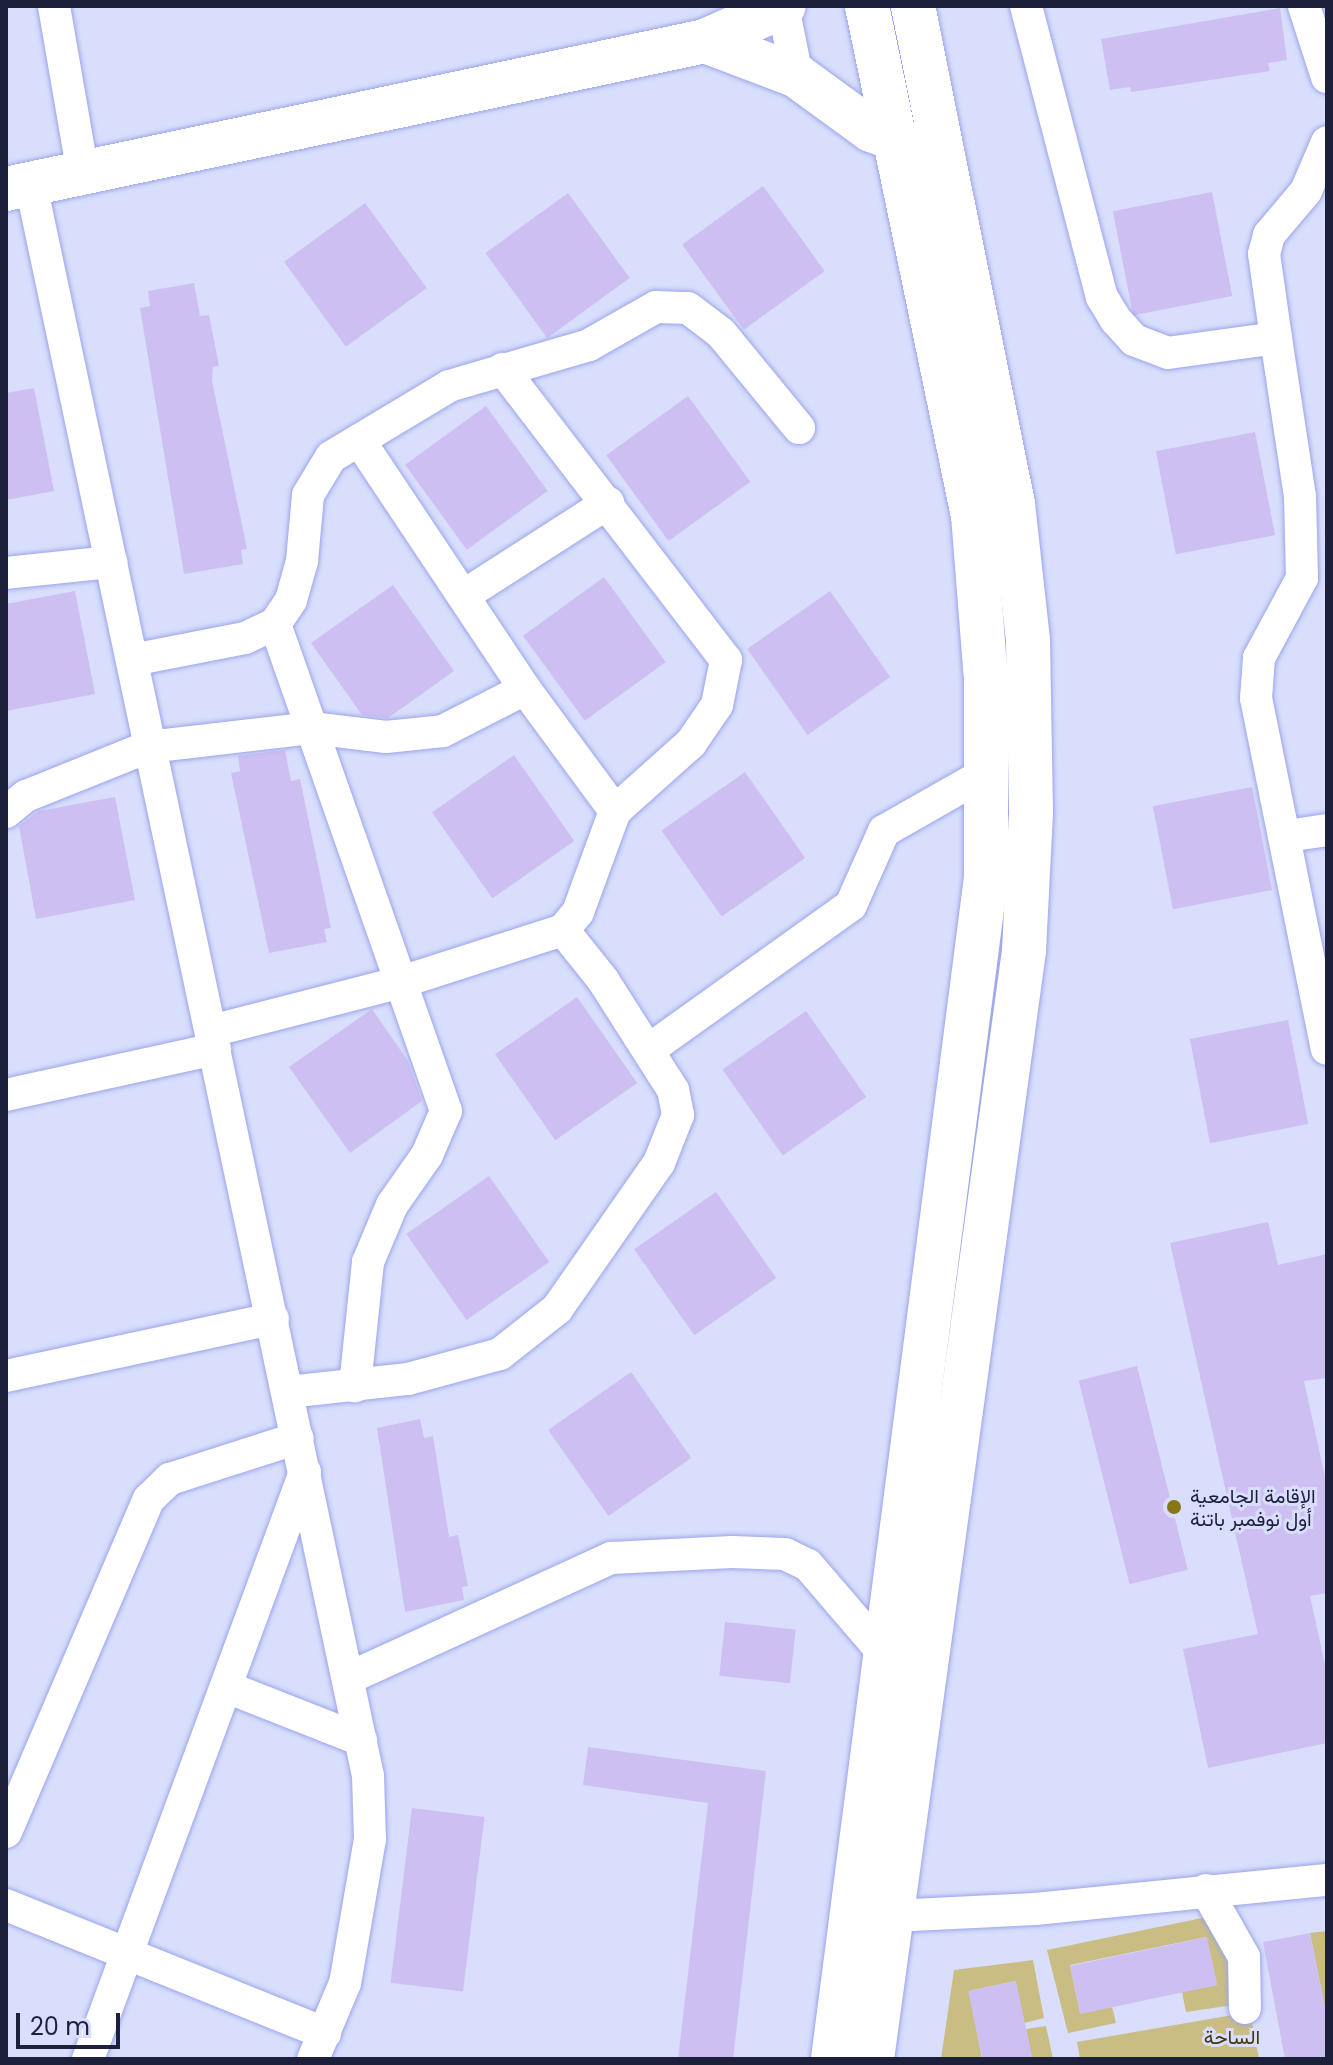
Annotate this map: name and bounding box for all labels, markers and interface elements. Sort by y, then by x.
place label: الإقامة الجامعية أول نوفمبر باتنة [1190,1484,1316,1531]
marker: الإقامة الجامعية أول نوفمبر باتنة [1165,1498,1183,1516]
scale bar [20,1997,124,2047]
text: 20 m [30,2010,90,2043]
park label: الساحة [1204,2025,1260,2049]

